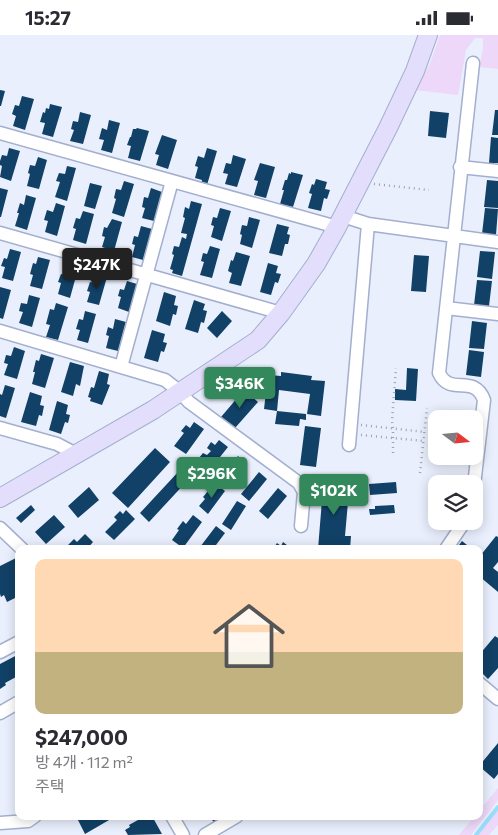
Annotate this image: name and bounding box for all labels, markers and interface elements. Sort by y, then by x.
text: 15:27 [25,6,71,29]
pin: $247K [62,247,132,290]
text: $247K [73,254,121,273]
pin: $346K [205,367,275,409]
text: $346K [215,373,265,392]
north arrow [428,410,482,465]
map controls [428,410,483,530]
pin: $296K [177,457,247,499]
text: $296K [187,463,237,482]
pin: $102K [299,473,369,516]
button: layers [428,475,483,530]
text: $102K [310,480,358,499]
icon: home [204,591,294,681]
text: $247,000 [35,724,128,749]
text: 방 4개 · 112 m² [35,752,133,771]
text: 주택 [35,776,64,795]

